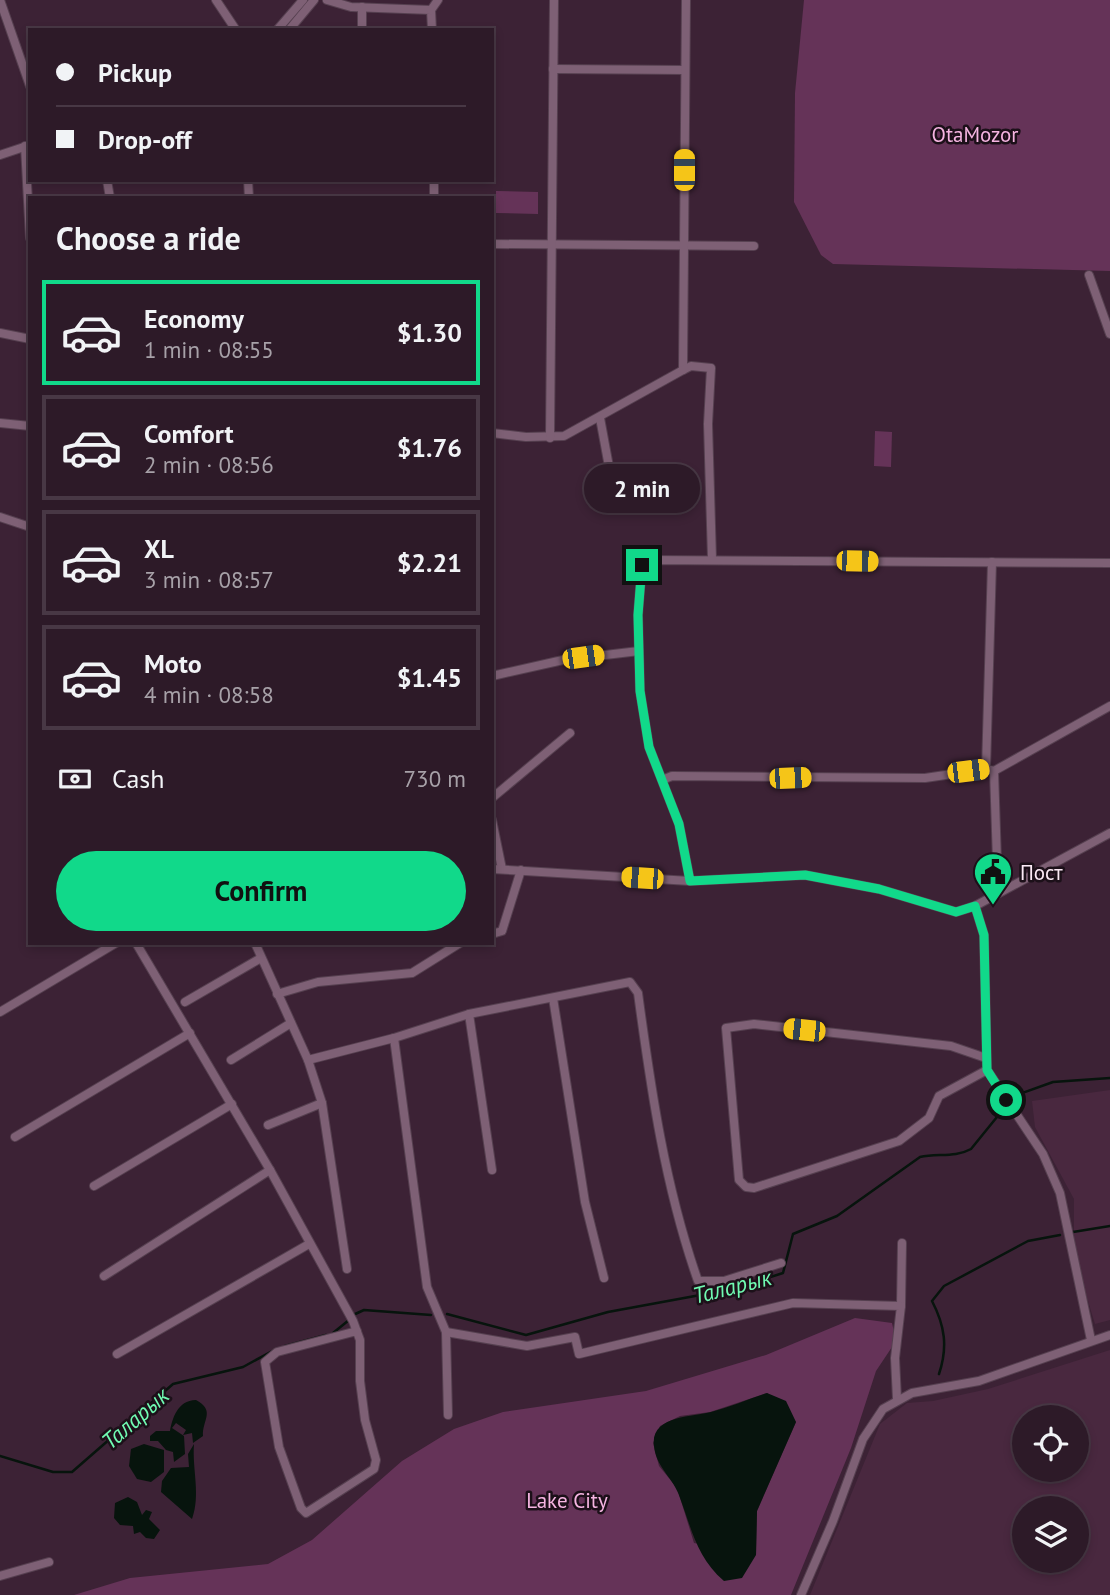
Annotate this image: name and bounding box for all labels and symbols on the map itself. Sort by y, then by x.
park label: OtaMozor [932,121,1018,148]
car [674,149,695,191]
callout: 2 min [584,463,700,512]
route end [626,549,658,581]
car [836,550,879,572]
car [561,644,606,670]
car [946,758,991,784]
car [769,767,812,789]
public building icon: Пост [972,851,1014,906]
place label: Пост [1020,859,1063,886]
car [621,866,664,890]
car [783,1017,826,1043]
route start [990,1084,1022,1116]
water label: Таларык [689,1262,776,1310]
water label: Таларык [95,1380,176,1455]
park label: Lake City [526,1487,608,1514]

